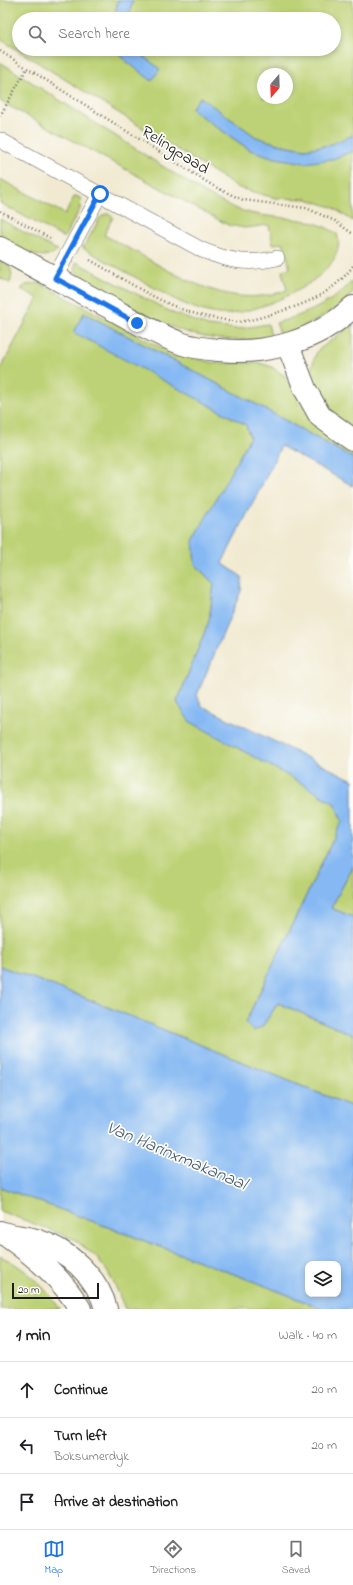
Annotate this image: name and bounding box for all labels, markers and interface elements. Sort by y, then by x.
search box [12,12,341,56]
icon: search [26,23,48,45]
text: Search here [58,23,130,45]
north arrow [257,68,293,104]
street label: Relingpaad [135,119,214,183]
route start [91,185,109,203]
route end [128,314,146,332]
water label: Van Harinxmakanaal [102,1116,252,1199]
map controls [305,1261,341,1297]
button: layers [305,1261,341,1297]
scale bar [12,1281,99,1300]
text: 20 m [18,1282,40,1298]
text: 1 min [16,1323,50,1348]
text: Walk · 40 m [278,1326,337,1345]
icon: ahead [16,1379,38,1401]
text: Continue [54,1379,108,1401]
text: 20 m [312,1380,337,1399]
text: Turn left [54,1425,107,1447]
icon: left [16,1435,38,1457]
text: 20 m [312,1436,337,1455]
text: Boksumerdyk [54,1447,129,1466]
icon: arrive [16,1491,38,1513]
text: Arrive at destination [54,1491,178,1513]
tab: Map [43,1538,65,1578]
tab: Directions [150,1538,196,1578]
tab: Saved [282,1538,310,1578]

